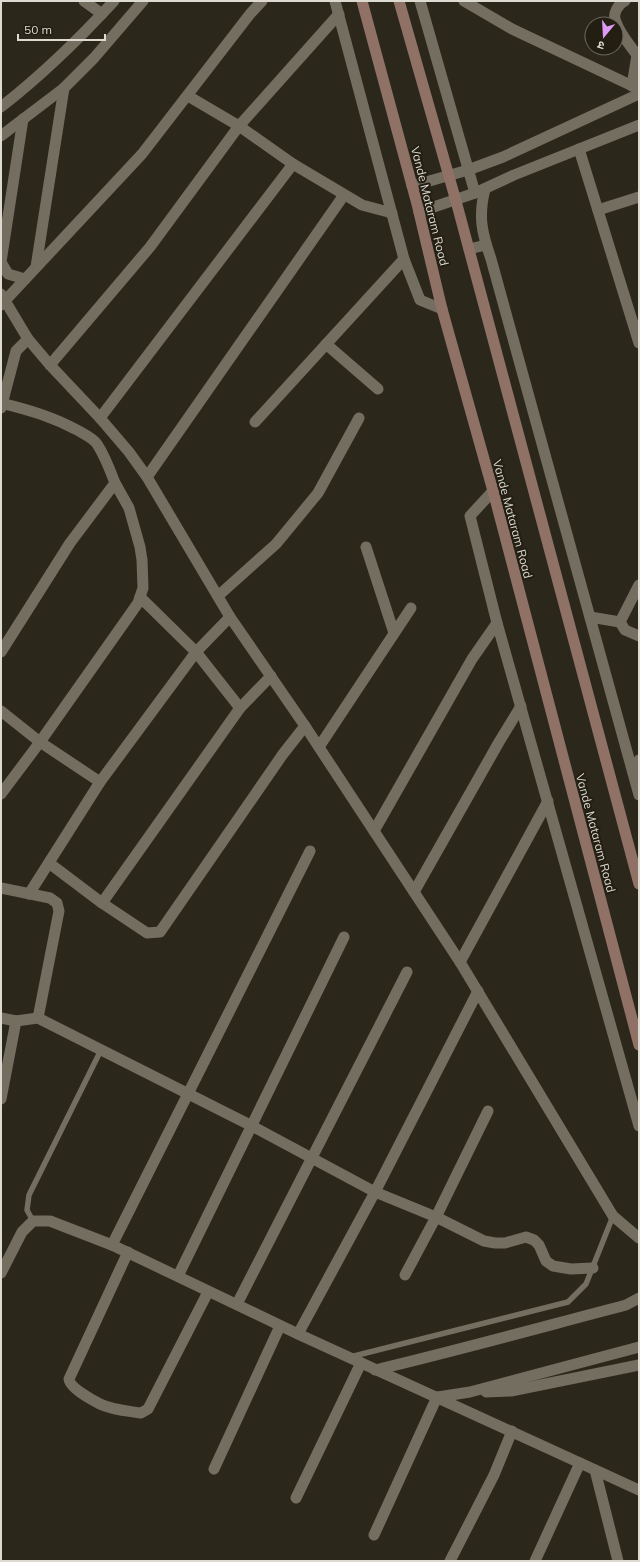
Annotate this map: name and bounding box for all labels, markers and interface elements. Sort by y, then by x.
scale bar [18,16,105,42]
north arrow [584,16,624,56]
text: 50 m [24,22,52,37]
text: उ [595,38,606,53]
street label: Vande Mataram Road [408,145,452,267]
street label: Vande Mataram Road [490,458,536,580]
street label: Vande Mataram Road [573,772,619,894]

